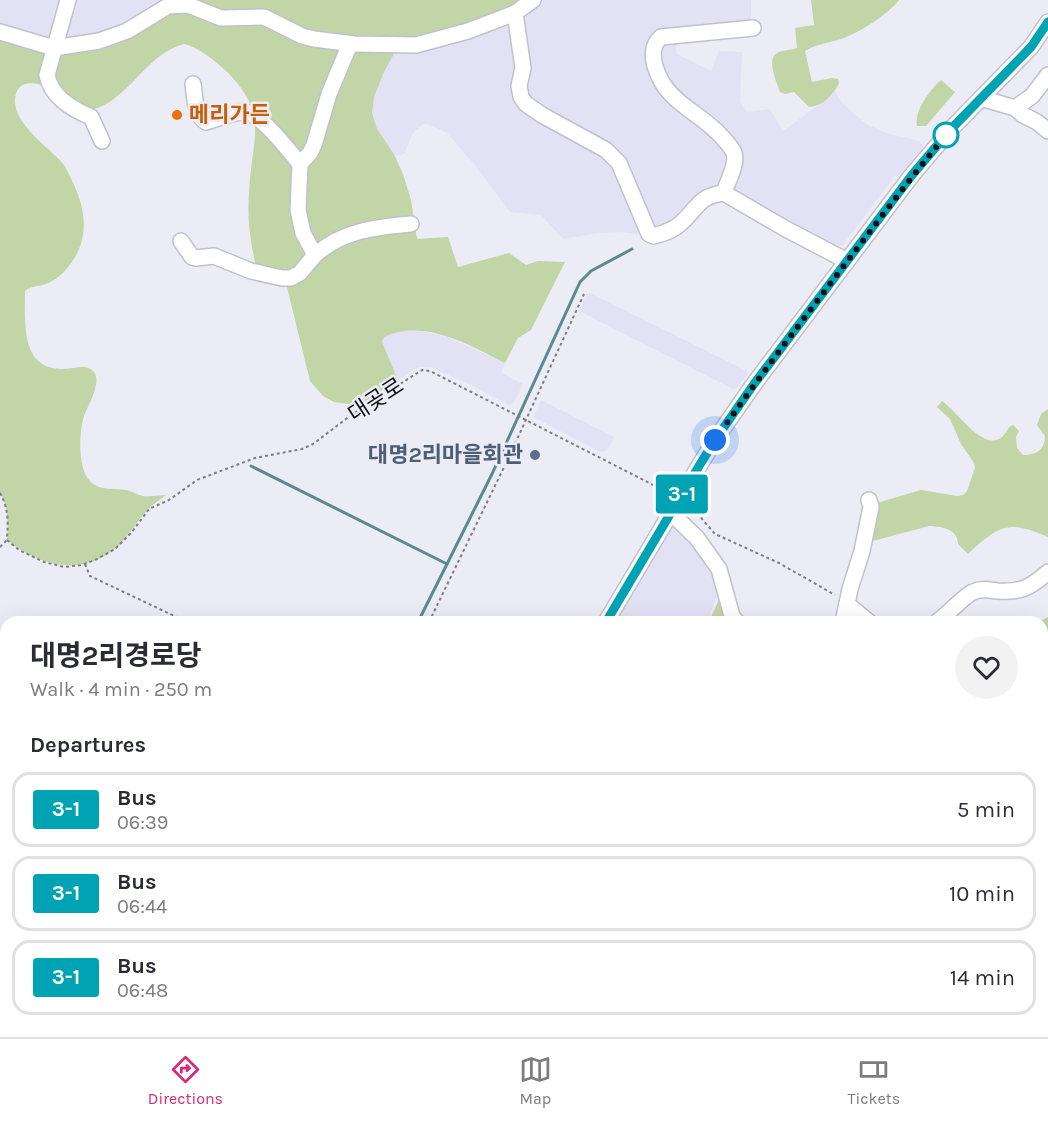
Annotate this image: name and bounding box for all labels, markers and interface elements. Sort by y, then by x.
place label: 메리가든 [189,102,270,128]
marker: 메리가든 [170,108,184,122]
unlabelled marker [933,122,959,148]
street label: 대곶로 [343,373,409,427]
your location [700,425,730,455]
place label: 대명2리마을회관 [368,442,523,468]
marker: 대명2리마을회관 [528,448,542,462]
line badge: 3-1 [648,474,716,514]
text: 3-1 [668,482,696,506]
button: heart [955,636,1018,699]
text: 대명2리경로당 [30,639,202,672]
text: Walk · 4 min · 250 m [30,678,212,701]
text: Departures [30,732,146,758]
text: Bus [117,785,157,811]
text: 3-1 [52,797,80,821]
text: 5 min [957,797,1015,823]
text: 06:39 [117,811,168,834]
text: Bus [117,869,157,895]
text: 3-1 [52,881,80,905]
text: 10 min [949,881,1015,907]
text: 06:44 [117,895,167,918]
text: Bus [117,953,157,979]
text: 3-1 [52,965,80,989]
text: 14 min [950,965,1015,991]
text: 06:48 [117,979,168,1002]
tab: Directions [148,1053,223,1108]
tab: Map [519,1053,552,1108]
tab: Tickets [847,1053,900,1108]

